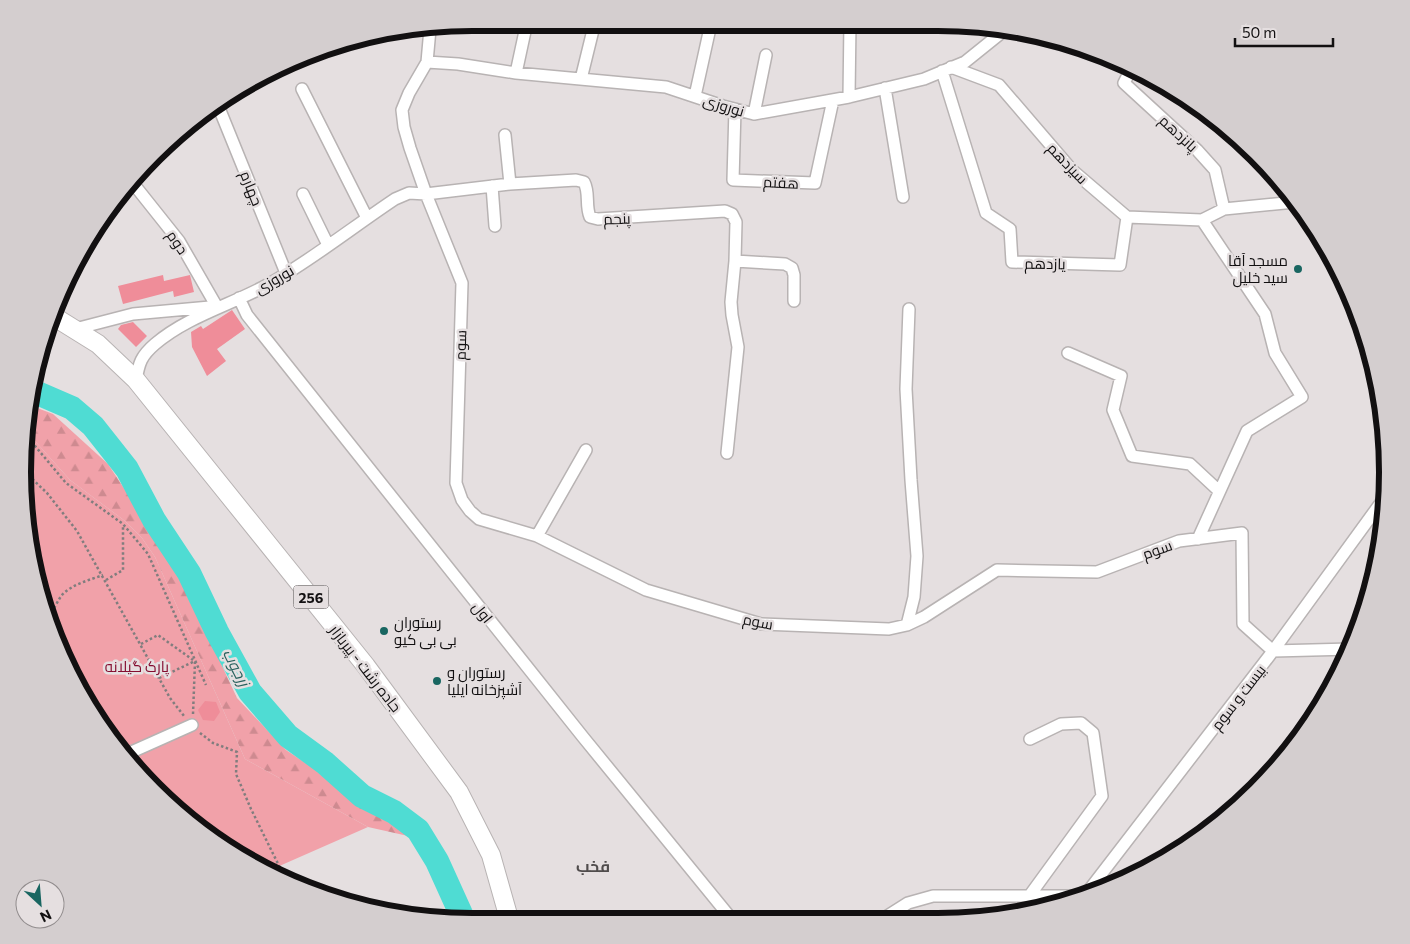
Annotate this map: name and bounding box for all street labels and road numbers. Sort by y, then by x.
street label: نوروزی [701,90,747,122]
street label: پانزدهم [1155,111,1202,157]
street label: سیزدهم [1043,139,1092,189]
street label: چهارم [235,168,267,209]
street label: هفتم [763,172,799,194]
street label: پنجم [603,209,631,229]
street label: دوم [162,227,192,258]
street label: یازدهم [1024,254,1066,274]
street label: نوروزی [251,261,298,299]
street label: سوم [450,329,472,361]
street label: سوم [1140,535,1175,565]
road number: 256 [294,586,328,608]
street label: اول [468,598,497,627]
street label: سوم [741,609,775,635]
street label: جاده رشت - پیربازار [324,620,406,716]
street label: بیست و سوم [1207,661,1271,734]

